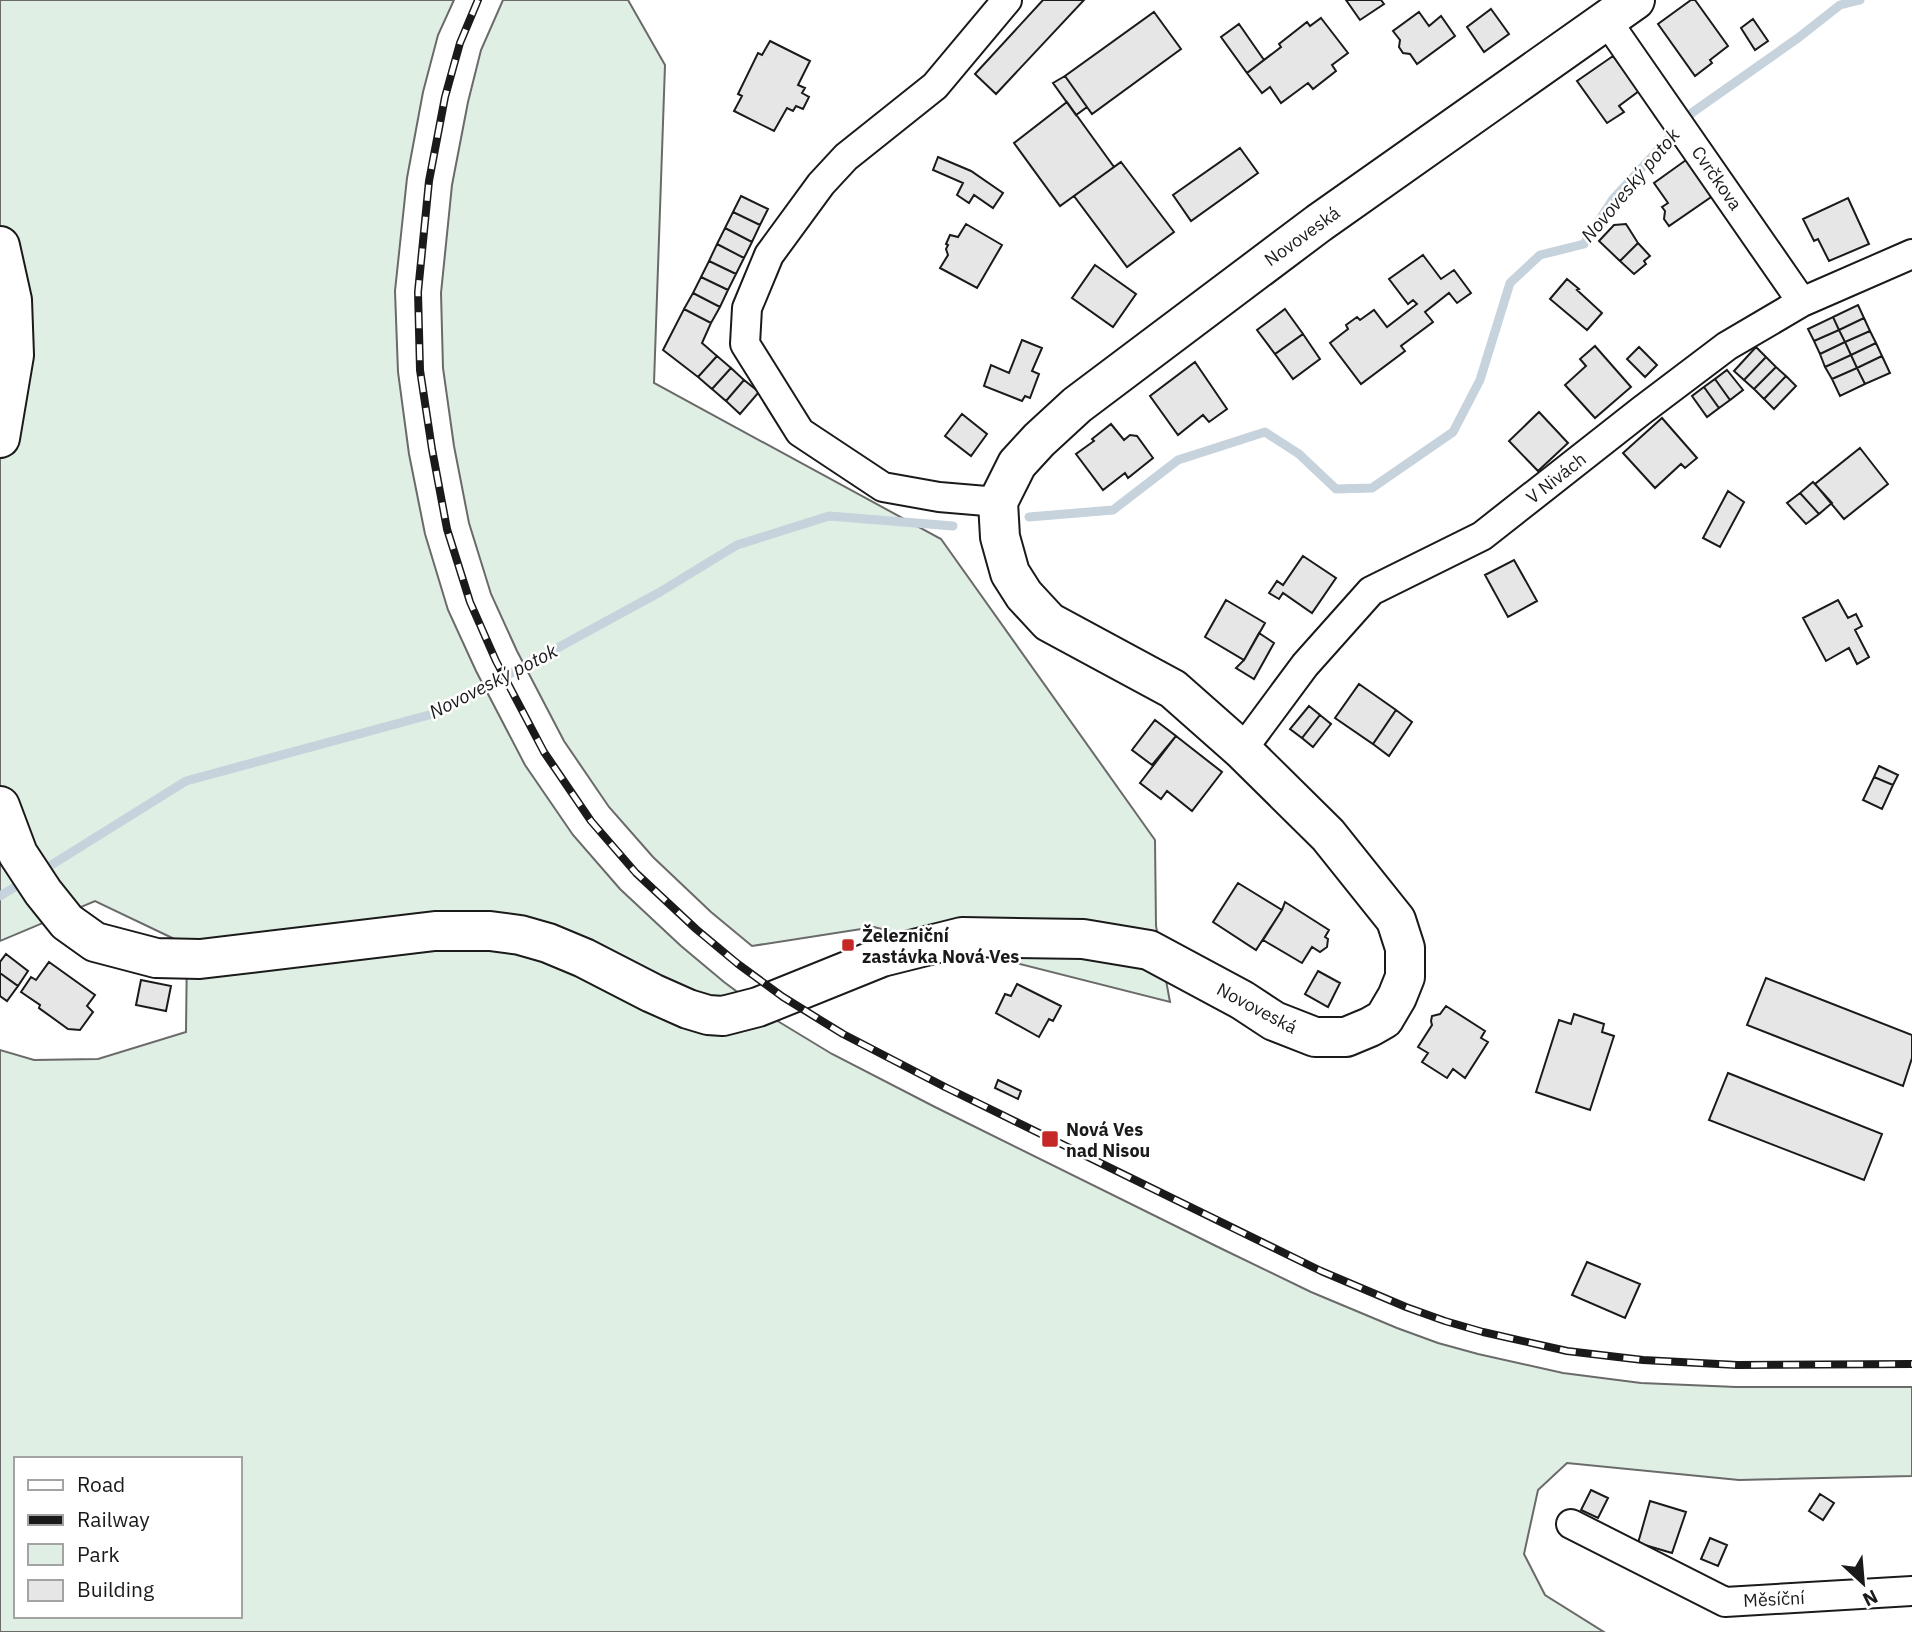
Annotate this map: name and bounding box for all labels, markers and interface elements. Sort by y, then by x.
water label: Novoveský potok [1576,122,1685,247]
street label: Cvrčkova [1687,141,1748,215]
street label: Novoveská [1260,201,1345,271]
street label: V Nivách [1521,447,1591,509]
water label: Novoveský potok [425,638,562,724]
place label: Železniční zastávka Nová Ves [862,923,1019,968]
marker: Železniční zastávka Nová Ves [840,937,856,953]
street label: Novoveská [1213,977,1301,1039]
place label: Nová Ves nad Nisou [1066,1118,1150,1162]
marker: Nová Ves nad Nisou [1040,1129,1060,1149]
legend [14,1457,242,1618]
text: Road [77,1470,125,1498]
text: Railway [77,1505,150,1533]
text: Park [77,1540,120,1568]
north arrow [1828,1548,1898,1618]
text: Building [77,1575,154,1603]
text: N [1859,1584,1882,1612]
street label: Měsíční [1743,1586,1806,1612]

